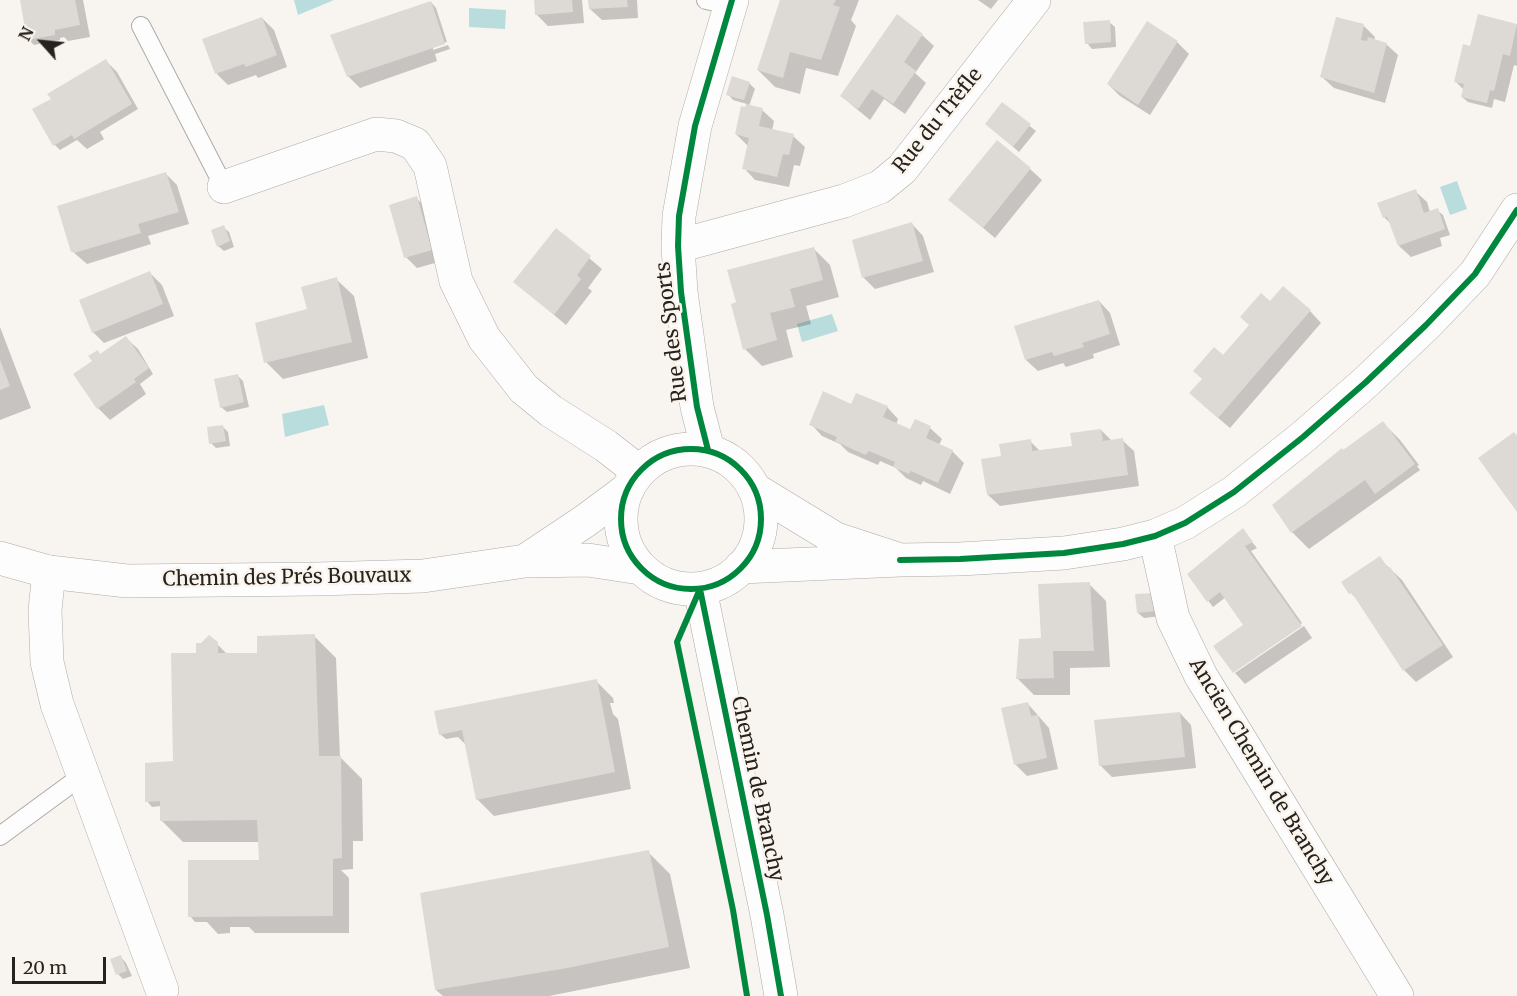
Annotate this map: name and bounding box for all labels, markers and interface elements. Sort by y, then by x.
north arrow [12,12,72,72]
text: N [14,24,38,44]
street label: Rue du Trèfle [888,64,988,178]
street label: Rue des Sports [651,260,693,404]
street label: Chemin des Prés Bouvaux [162,564,412,592]
street label: Ancien Chemin de Branchy [1184,654,1338,890]
street label: Chemin de Branchy [726,694,788,884]
scale bar [15,945,110,983]
text: 20 m [23,956,67,979]

